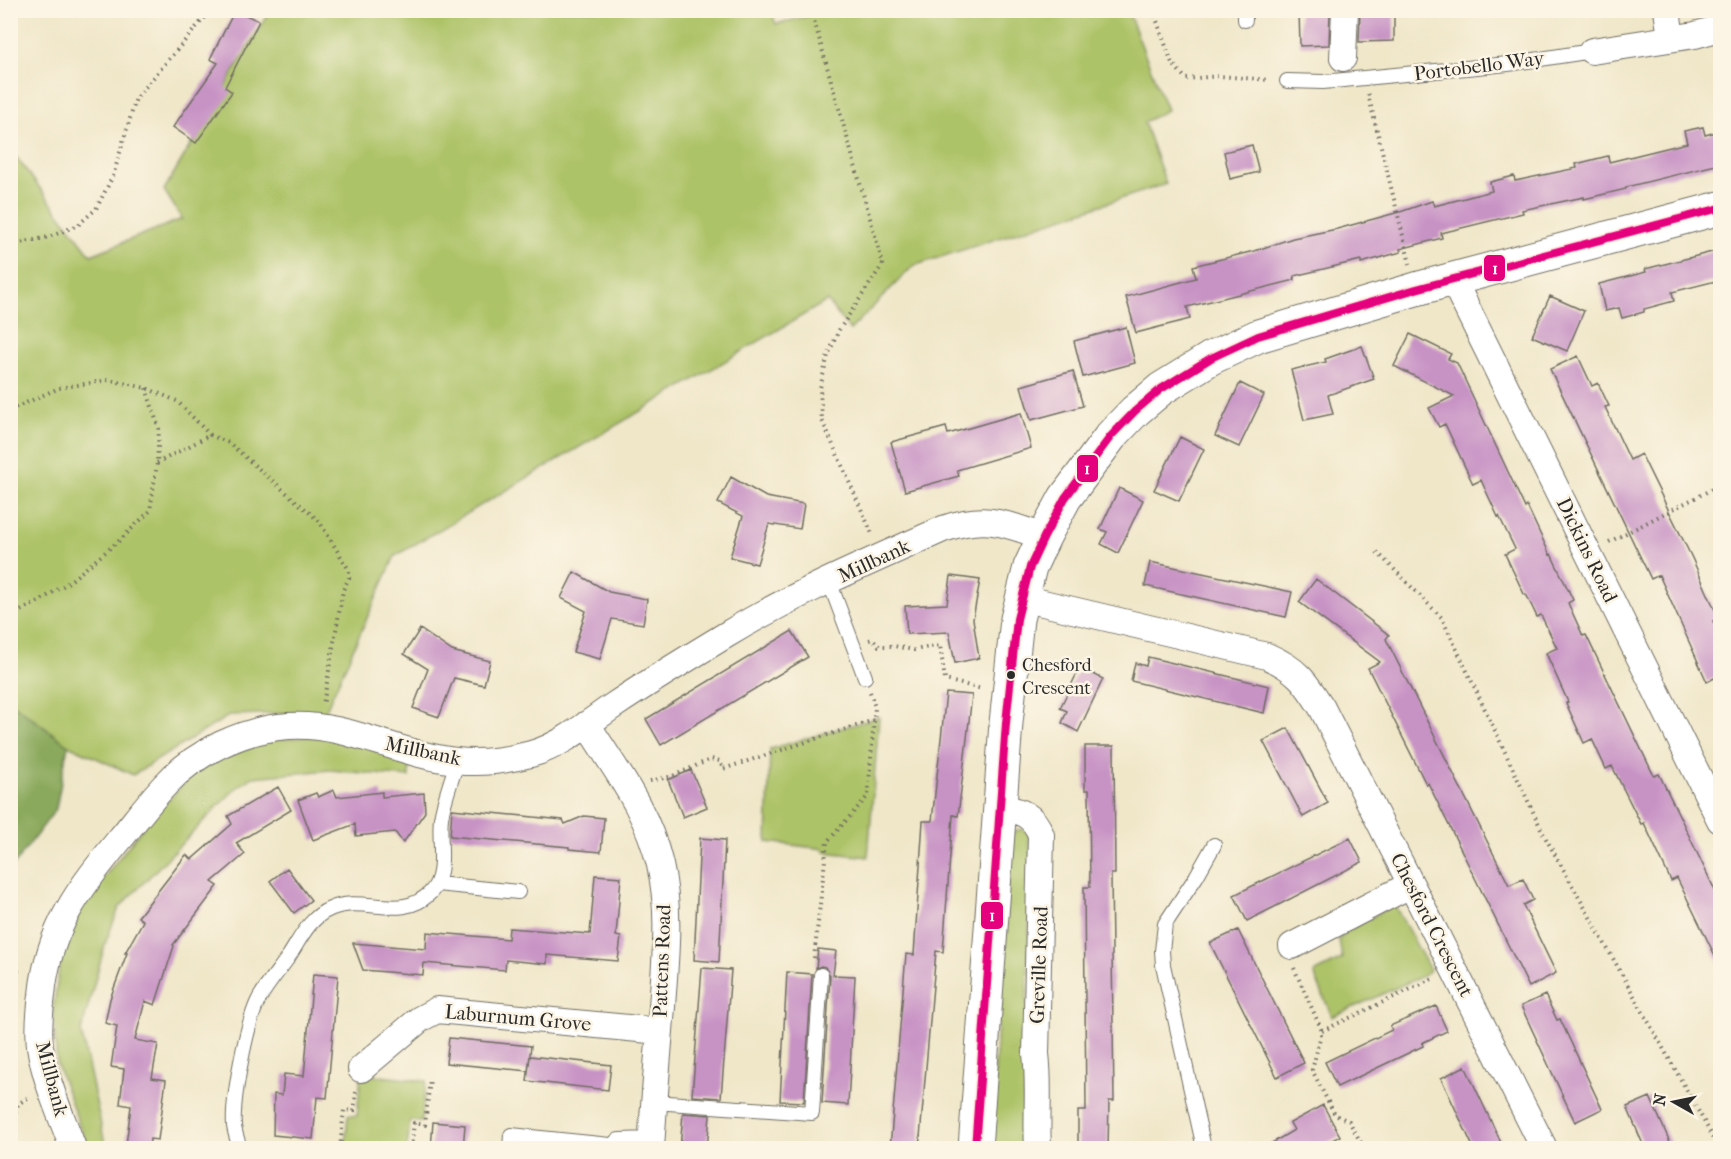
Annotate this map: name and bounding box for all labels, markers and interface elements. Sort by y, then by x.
street label: Portobello Way [1413,46,1547,85]
line badge: 1 [1483,254,1506,282]
text: 1 [1492,259,1498,278]
line badge: 1 [1076,454,1099,483]
text: 1 [1084,459,1090,478]
street label: Dickins Road [1552,494,1623,607]
street label: Millbank [834,534,914,588]
place label: Chesford Crescent [1022,655,1092,699]
marker: Chesford Crescent [1005,669,1017,681]
street label: Millbank [383,732,464,770]
street label: Chesford Crescent [1386,849,1478,1001]
line badge: 1 [980,901,1004,930]
street label: Pattens Road [649,903,676,1018]
street label: Greville Road [1025,905,1053,1024]
text: 1 [989,906,995,925]
street label: Laburnum Grove [444,1000,592,1036]
street label: Millbank [31,1039,73,1120]
north arrow [1644,1072,1704,1132]
text: N [1649,1091,1670,1107]

